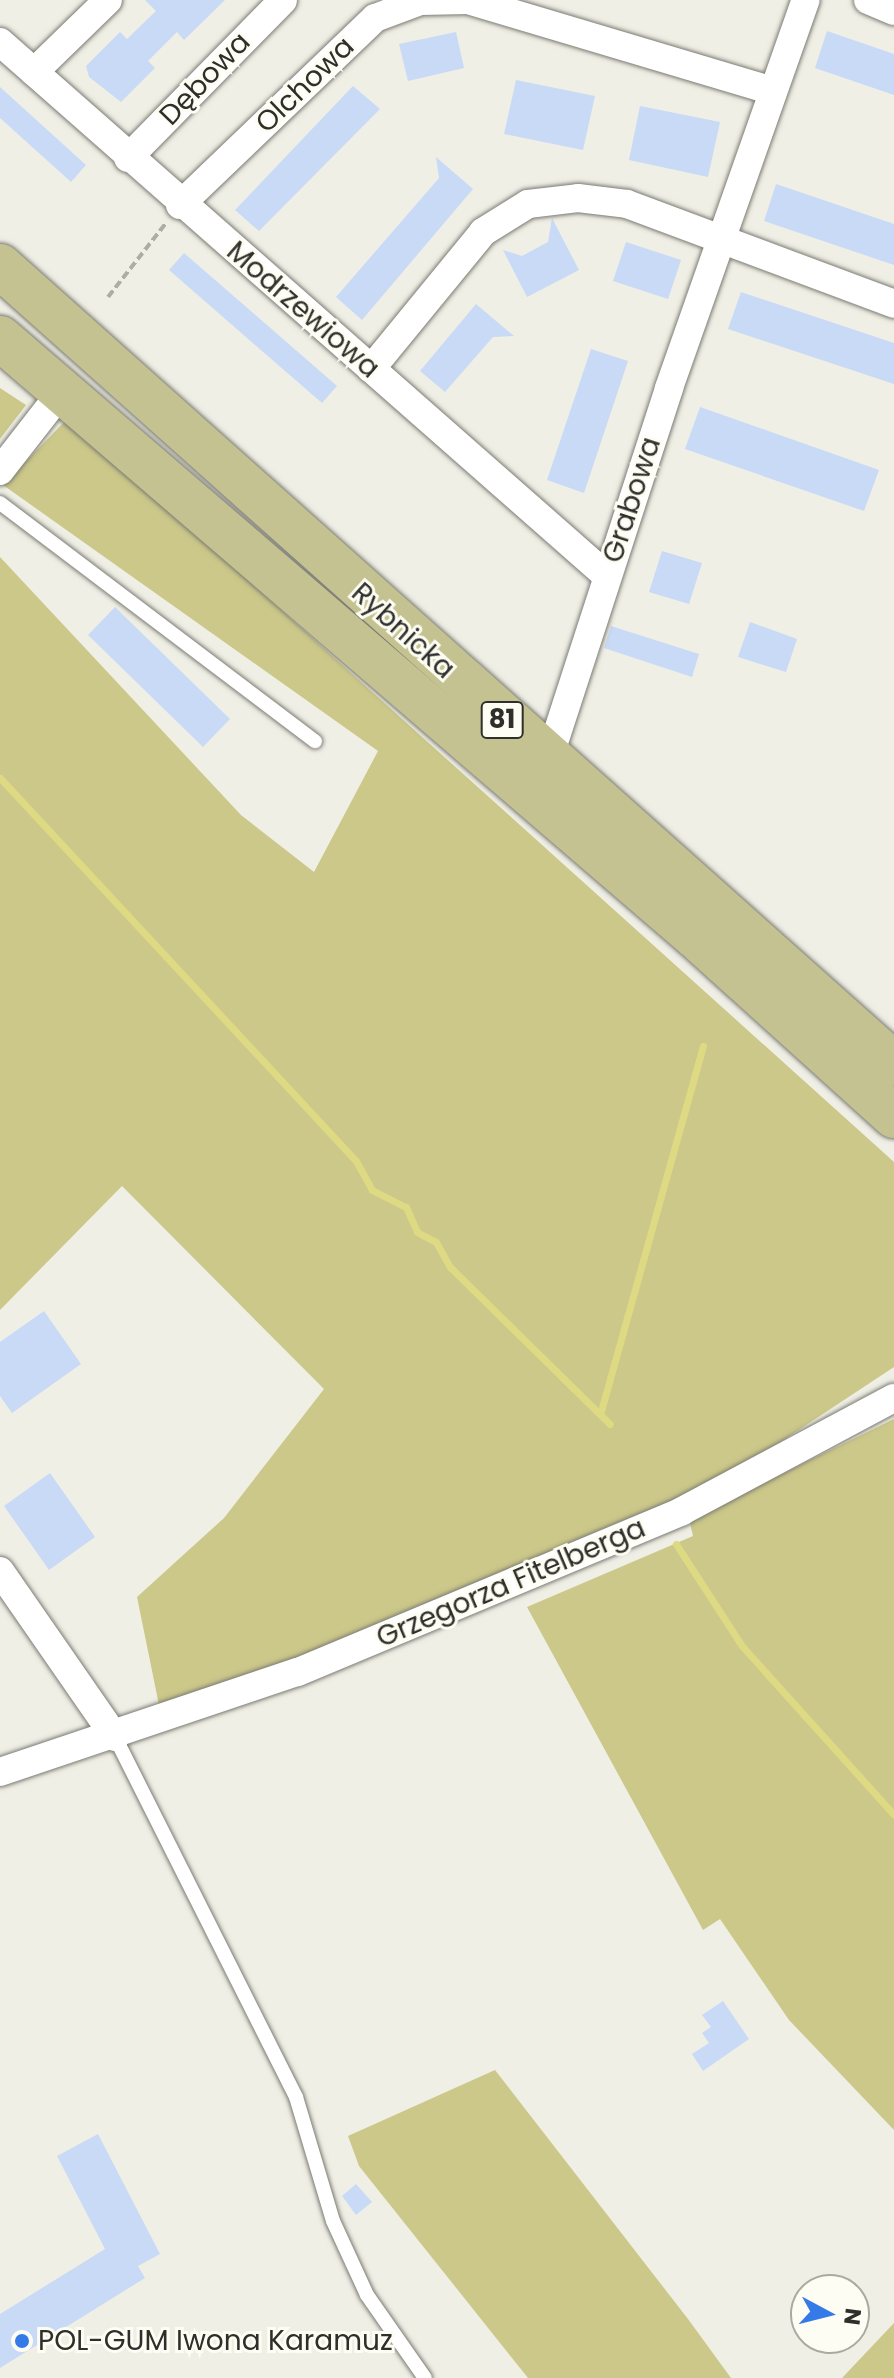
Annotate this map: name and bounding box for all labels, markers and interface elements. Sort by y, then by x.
street label: Dębowa [153,26,257,132]
street label: Olchowa [249,30,361,140]
street label: Modrzewiowa [220,235,386,385]
street label: Grabowa [596,433,668,567]
street label: Rybnicka [345,576,461,686]
road number: 81 [480,698,524,742]
street label: Grzegorza Fitelberga [372,1511,650,1655]
north arrow [790,2274,870,2354]
text: N [836,2307,869,2327]
place label: POL-GUM Iwona Karamuz [38,2324,393,2358]
marker: POL-GUM Iwona Karamuz [13,2332,31,2350]

